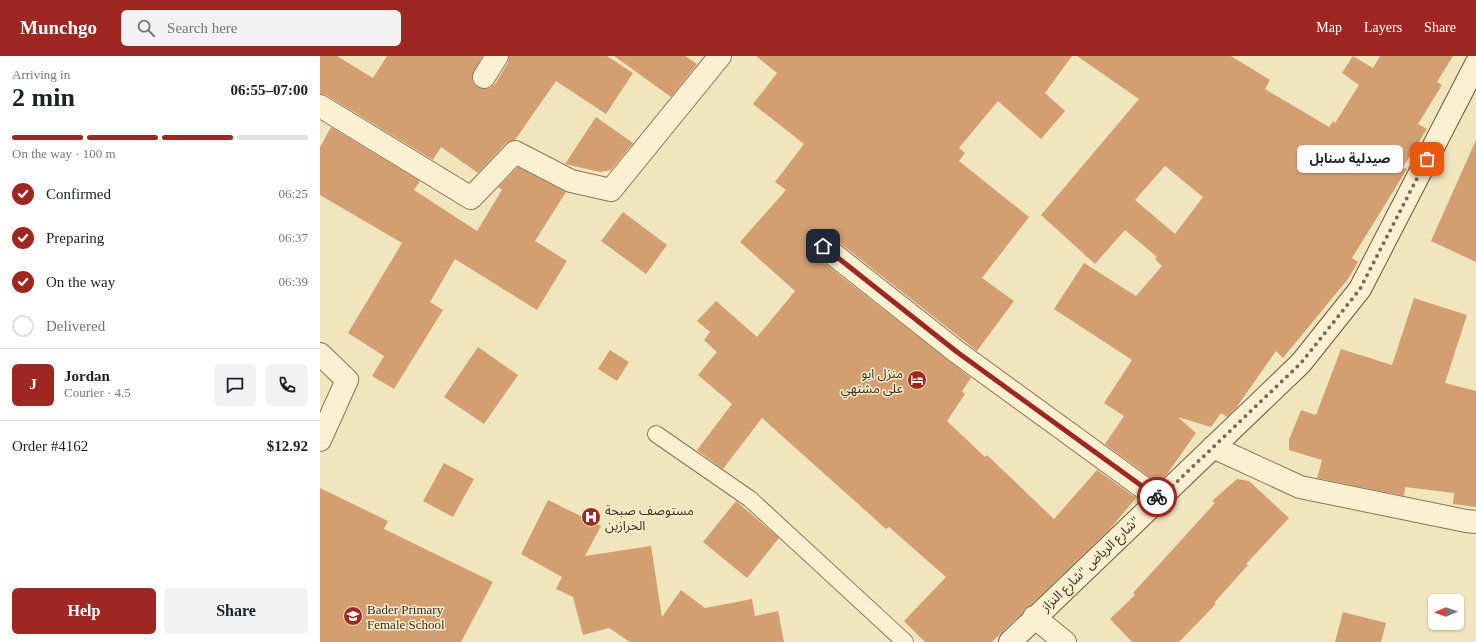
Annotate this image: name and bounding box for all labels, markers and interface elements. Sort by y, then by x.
search box [121,10,401,46]
text: Munchgo [20,17,97,38]
icon: search [135,17,157,39]
text: Search here [167,20,237,36]
text: Map [1316,20,1342,35]
text: Layers [1364,20,1402,35]
text: Share [1424,20,1456,35]
text: Arriving in [12,67,70,82]
text: 06:55–07:00 [231,82,308,98]
text: 2 min [12,83,75,112]
pin [1410,142,1444,176]
callout: صيدلية سنابل [1297,145,1403,173]
text: On the way · 100 m [12,146,116,161]
icon: bag [1416,148,1438,170]
text: صيدلية سنابل [1310,151,1390,166]
icon: check [12,183,34,205]
text: Confirmed [46,186,111,202]
text: 06:25 [278,186,308,201]
icon: check [12,227,34,249]
pin [806,229,840,263]
text: Preparing [46,230,104,246]
text: 06:37 [278,230,308,245]
icon: home [812,235,834,257]
icon: check [12,271,34,293]
text: On the way [46,274,115,290]
text: 06:39 [278,274,308,289]
text: Delivered [46,318,105,334]
button: chat [214,364,256,406]
button: phone [266,364,308,406]
place label: منزل ابو على مشتهي [841,366,903,399]
text: Jordan [64,368,110,384]
hotel icon: منزل ابو على مشتهي [906,369,928,391]
text: J [29,376,37,392]
text: Courier · 4.5 [64,385,131,400]
text: Order #4162 [12,438,88,454]
text: $12.92 [267,438,308,454]
courier [1137,477,1177,517]
icon: bike [1146,486,1168,508]
place label: مستوصف صبحة الحرازين [605,503,694,534]
hospital icon: مستوصف صبحة الحرازين [580,506,602,528]
street label: شارع الرياض "شارع النزاز" [1037,513,1144,618]
button: Help [12,588,156,634]
button: Share [164,588,308,634]
north arrow [1428,594,1464,630]
map controls [1428,594,1464,630]
place label: Bader Primary Female School [367,602,445,632]
school or university icon: Bader Primary Female School [342,605,364,627]

